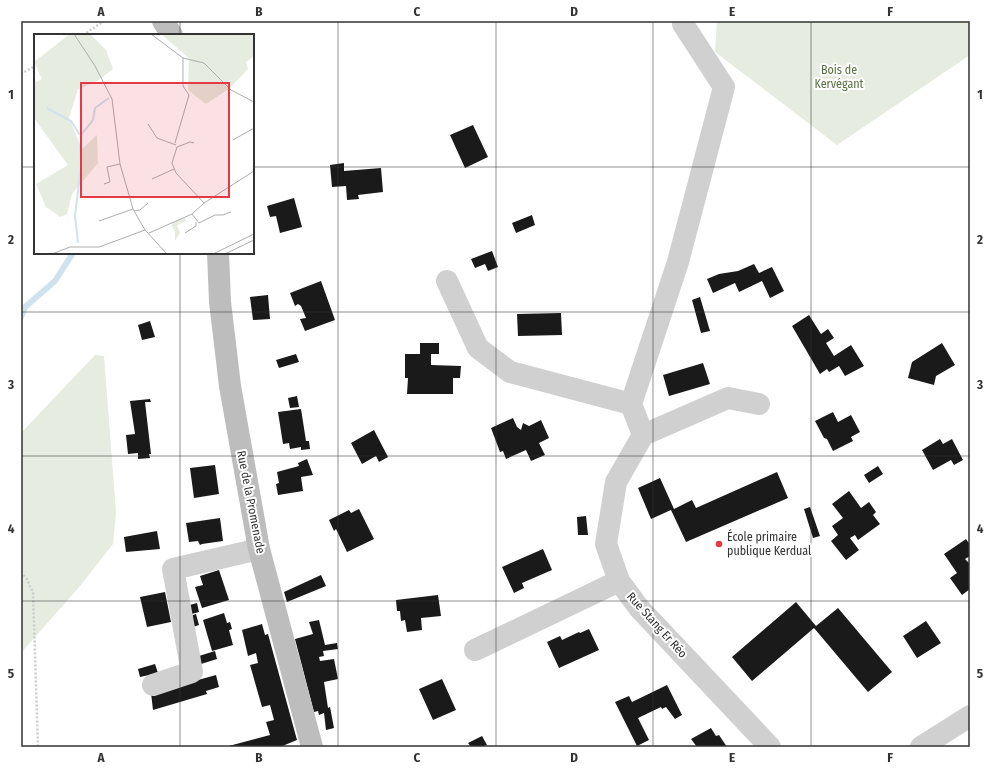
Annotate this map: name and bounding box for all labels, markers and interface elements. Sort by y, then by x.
text: A [96,4,105,19]
text: B [255,4,263,19]
text: C [414,4,421,19]
text: D [570,4,578,19]
text: E [729,4,735,19]
text: F [887,4,893,19]
inset map [34,34,254,254]
park label: Bois de Kervégant [814,63,864,91]
text: 1 [8,87,14,102]
text: 1 [977,87,983,102]
text: 2 [7,232,14,247]
text: 2 [976,232,983,247]
text: 3 [7,377,14,392]
text: 3 [976,377,983,392]
street label: Rue de la Promenade [234,449,268,555]
text: 4 [8,521,15,536]
text: 4 [977,521,984,536]
place label: École primaire publique Kerdual [727,529,811,558]
marker: École primaire publique Kerdual [714,539,724,549]
street label: Rue Stang Er Réo [624,589,690,661]
text: 5 [8,666,14,681]
text: 5 [977,666,983,681]
text: A [96,750,105,765]
text: B [255,750,263,765]
text: C [414,750,421,765]
text: D [570,750,578,765]
text: E [729,750,735,765]
text: F [887,750,893,765]

